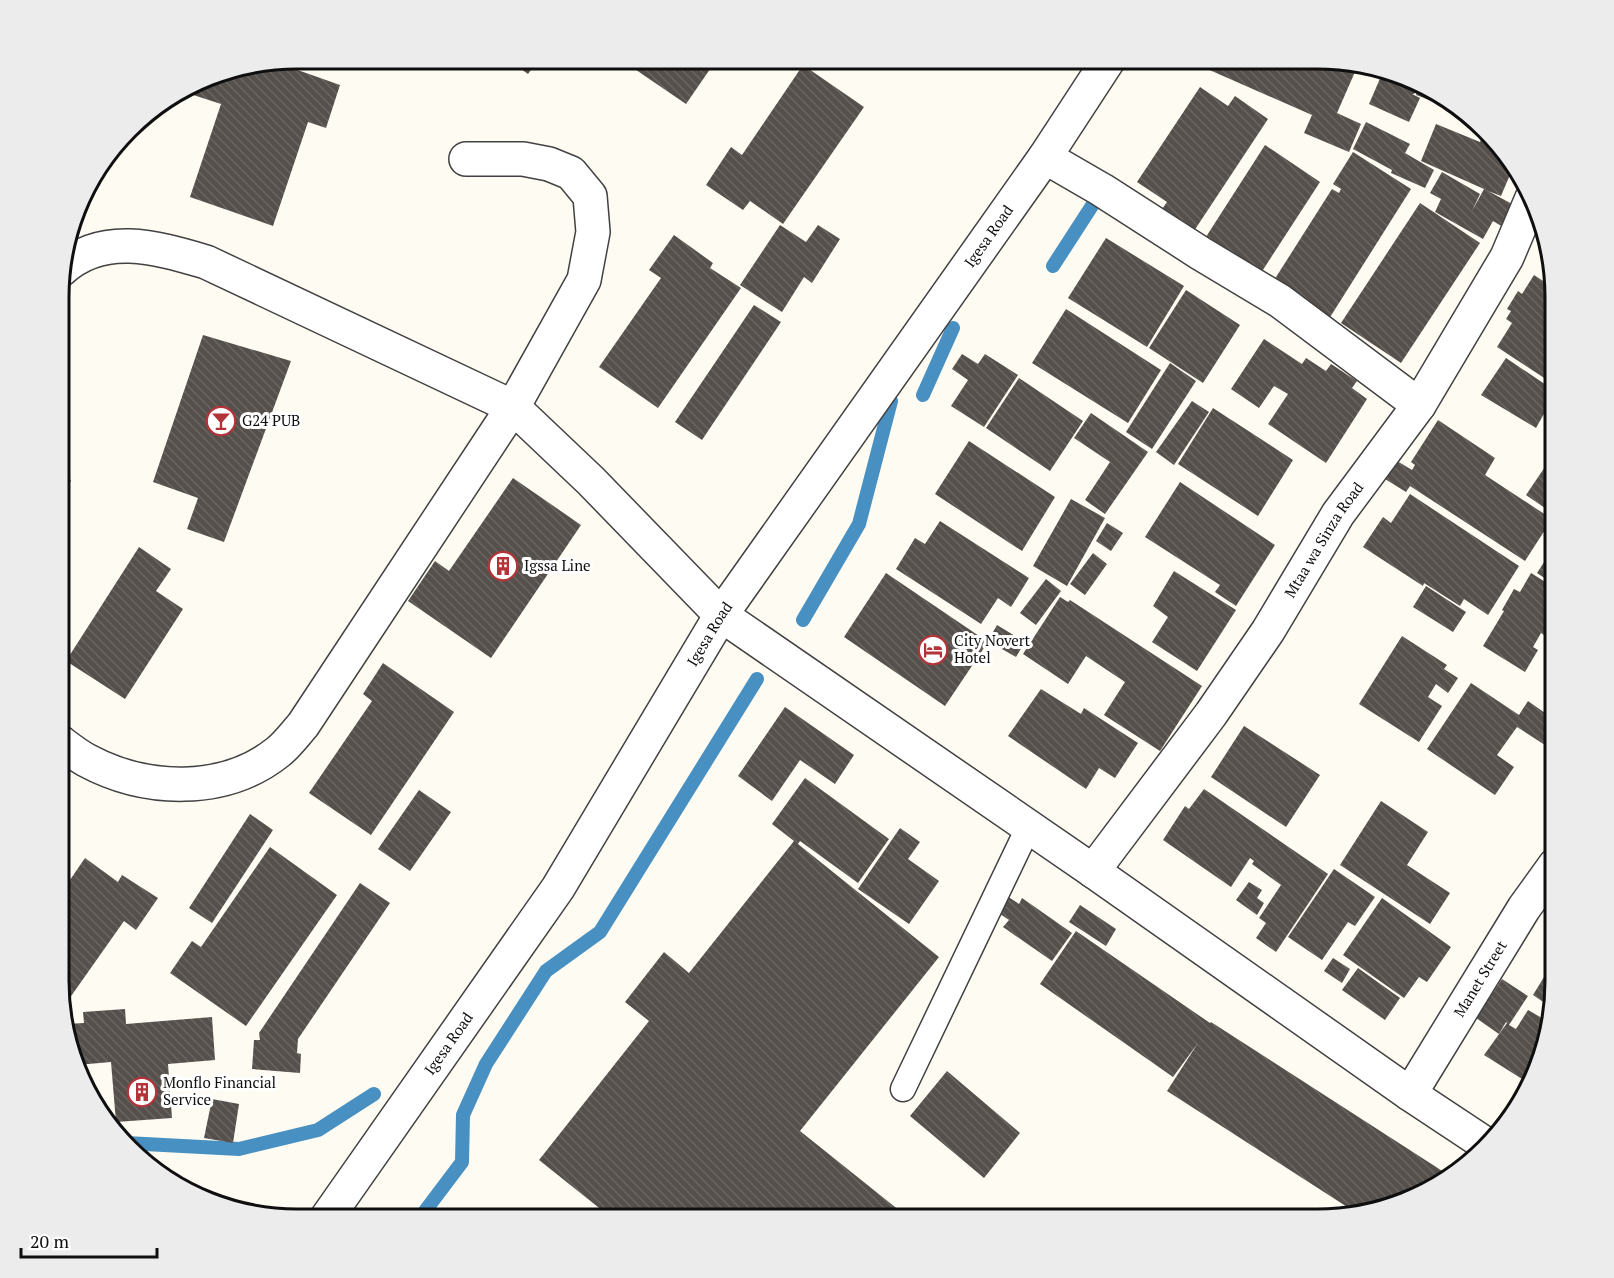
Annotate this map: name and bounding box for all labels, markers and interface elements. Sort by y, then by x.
street label: Igesa Road [959,201,1017,271]
bar icon: G24 PUB [205,405,237,437]
place label: G24 PUB [242,410,300,430]
street label: Mtaa wa Sinza Road [1279,478,1367,601]
building icon: Igssa Line [487,550,519,582]
place label: Igssa Line [524,555,591,575]
street label: Igesa Road [682,597,736,670]
place label: City Novert Hotel [954,630,1031,667]
hotel icon: City Novert Hotel [917,634,949,666]
street label: Manet Street [1449,936,1511,1020]
street label: Igesa Road [419,1008,477,1078]
place label: Monflo Financial Service [163,1072,276,1109]
building icon: Monflo Financial Service [126,1076,158,1108]
scale bar [21,1221,158,1259]
text: 20 m [30,1229,70,1253]

